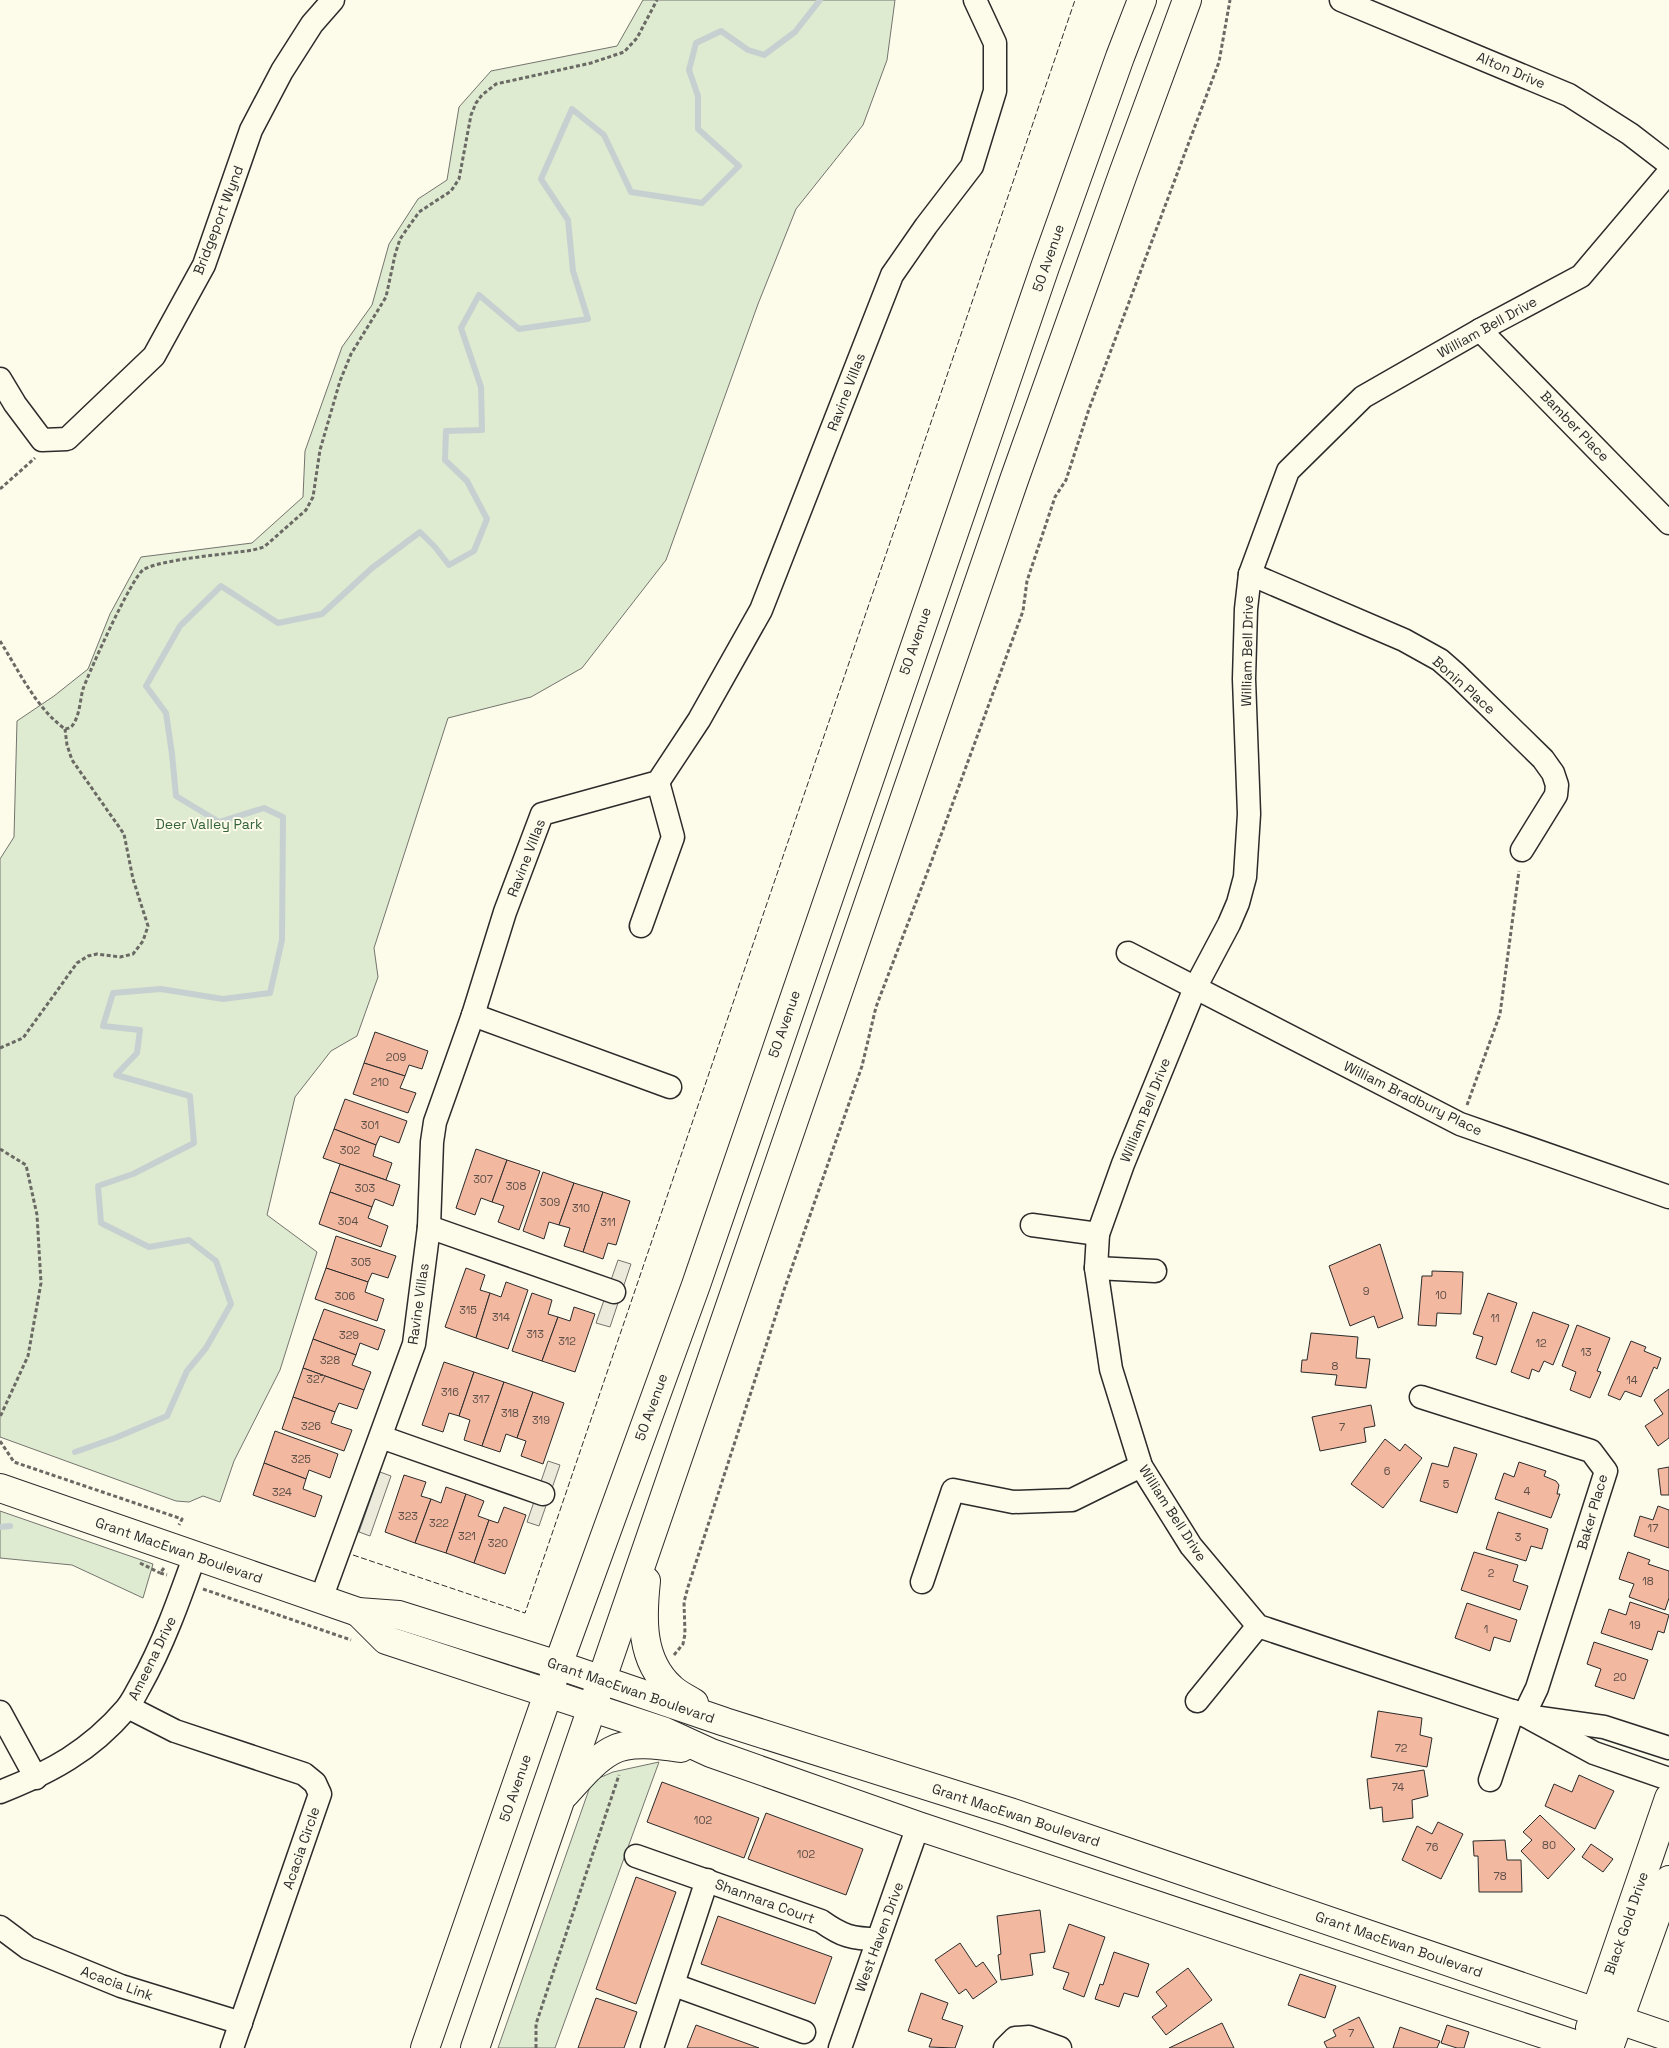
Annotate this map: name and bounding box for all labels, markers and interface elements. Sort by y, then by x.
street label: Alton Drive [1474,47,1548,93]
street label: Bridgeport Wynd [189,163,247,277]
street label: 50 Avenue [1028,222,1068,294]
street label: William Bell Drive [1434,292,1540,362]
street label: Ravine Villas [823,350,869,434]
street label: Bamber Place [1537,387,1613,465]
street label: William Bell Drive [1237,595,1257,707]
street label: 50 Avenue [895,605,935,677]
street label: Bonin Place [1429,652,1499,718]
park label: Deer Valley Park [155,815,263,833]
street label: Ravine Villas [503,816,549,900]
street label: 50 Avenue [764,988,804,1060]
house number: 209 [386,1050,406,1064]
street label: William Bell Drive [1116,1055,1174,1165]
street label: William Bradbury Place [1341,1057,1485,1139]
house number: 210 [371,1075,389,1089]
house number: 301 [361,1118,379,1132]
house number: 302 [340,1143,361,1157]
house number: 307 [473,1172,493,1186]
house number: 308 [506,1179,526,1193]
house number: 303 [355,1181,376,1195]
house number: 309 [540,1195,560,1209]
house number: 310 [572,1201,590,1215]
house number: 304 [338,1214,358,1228]
house number: 311 [600,1215,616,1229]
house number: 305 [351,1255,372,1269]
street label: Ravine Villas [403,1262,433,1346]
house number: 9 [1363,1284,1370,1298]
house number: 10 [1435,1288,1447,1302]
house number: 306 [335,1289,355,1303]
house number: 315 [459,1303,477,1317]
house number: 314 [492,1310,510,1324]
house number: 11 [1490,1311,1500,1325]
house number: 313 [526,1327,544,1341]
house number: 329 [339,1328,359,1342]
house number: 312 [558,1334,576,1348]
house number: 12 [1535,1336,1547,1350]
house number: 13 [1580,1345,1592,1359]
house number: 328 [320,1353,340,1367]
house number: 8 [1332,1359,1339,1373]
street label: 50 Avenue [631,1371,671,1443]
house number: 327 [306,1372,326,1386]
house number: 14 [1626,1373,1638,1387]
house number: 316 [441,1385,459,1399]
house number: 317 [472,1392,490,1406]
house number: 318 [501,1406,519,1420]
house number: 319 [532,1413,550,1427]
house number: 326 [301,1419,321,1433]
house number: 7 [1339,1420,1345,1434]
house number: 325 [291,1452,311,1466]
street label: William Bell Drive [1135,1461,1211,1565]
house number: 6 [1384,1464,1391,1478]
street label: Baker Place [1573,1472,1611,1552]
house number: 5 [1443,1477,1450,1491]
house number: 4 [1524,1484,1531,1498]
house number: 324 [272,1485,292,1499]
house number: 323 [398,1509,418,1523]
street label: Grant MacEwan Boulevard [93,1513,265,1587]
house number: 322 [429,1516,449,1530]
house number: 17 [1648,1521,1658,1535]
house number: 321 [458,1529,476,1543]
house number: 3 [1515,1530,1522,1544]
house number: 320 [488,1536,508,1550]
house number: 2 [1488,1566,1495,1580]
house number: 18 [1642,1574,1654,1588]
street label: Ameena Drive [124,1613,180,1703]
house number: 19 [1629,1618,1641,1632]
house number: 1 [1484,1622,1488,1636]
street label: Grant MacEwan Boulevard [545,1653,717,1727]
house number: 20 [1613,1670,1627,1684]
house number: 72 [1395,1741,1408,1755]
street label: 50 Avenue [495,1752,535,1824]
street label: Grant MacEwan Boulevard [930,1779,1102,1851]
house number: 74 [1392,1780,1404,1794]
street label: Acacia Circle [278,1804,324,1892]
house number: 102 [694,1813,713,1827]
house number: 80 [1542,1838,1556,1852]
house number: 76 [1426,1840,1439,1854]
house number: 102 [797,1847,816,1861]
house number: 78 [1493,1869,1507,1883]
street label: Black Gold Drive [1600,1869,1652,1977]
street label: Shannara Court [713,1875,817,1927]
street label: West Haven Drive [851,1880,907,1994]
street label: Grant MacEwan Boulevard [1313,1907,1485,1981]
street label: Acacia Link [78,1962,156,2005]
house number: 7 [1348,2026,1354,2040]

